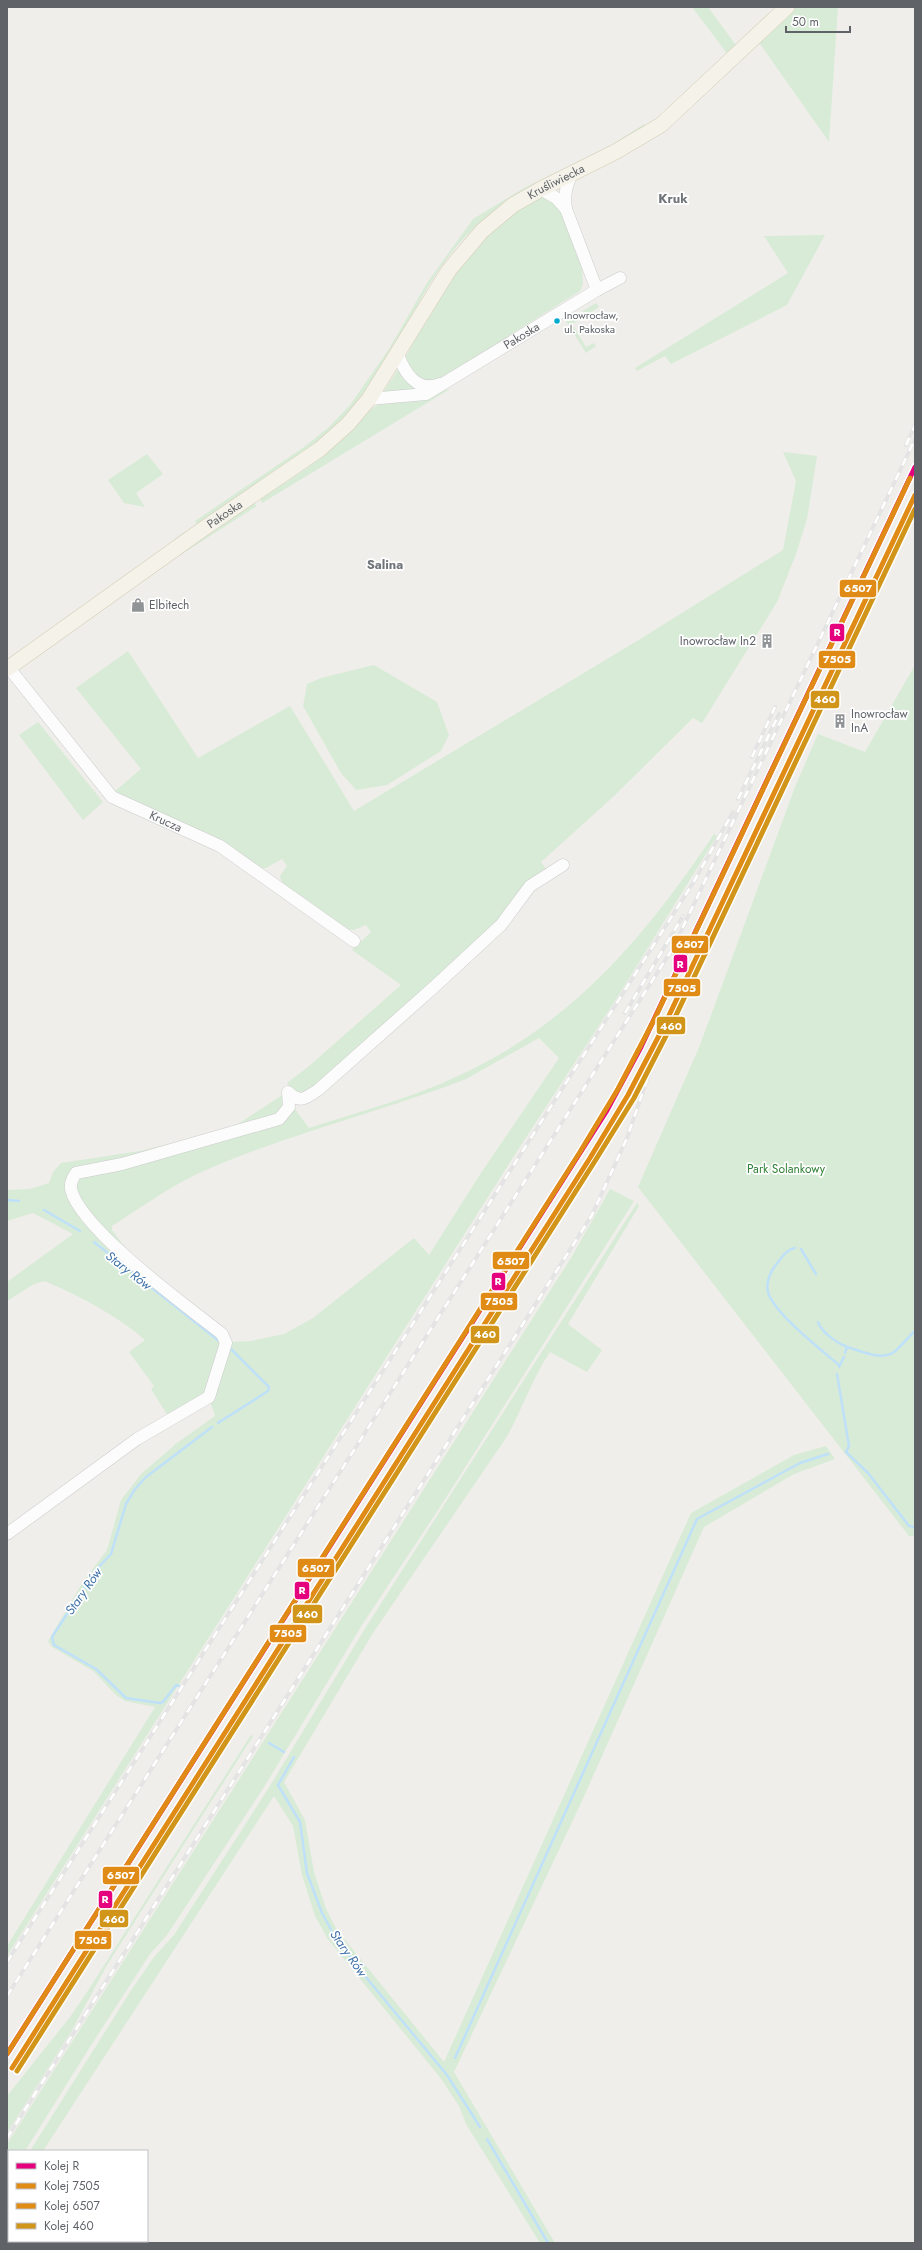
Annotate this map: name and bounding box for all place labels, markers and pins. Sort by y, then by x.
place label: Inowrocław, ul. Pakoska [564,307,619,337]
marker: Inowrocław, ul. Pakoska [552,316,562,326]
place label: Elbitech [149,596,189,614]
shop icon: Elbitech [130,597,146,613]
place label: Inowrocław In2 [680,632,756,650]
building icon: Inowrocław In2 [759,633,775,649]
place label: Inowrocław InA [851,705,908,737]
building icon: Inowrocław InA [832,713,848,729]

